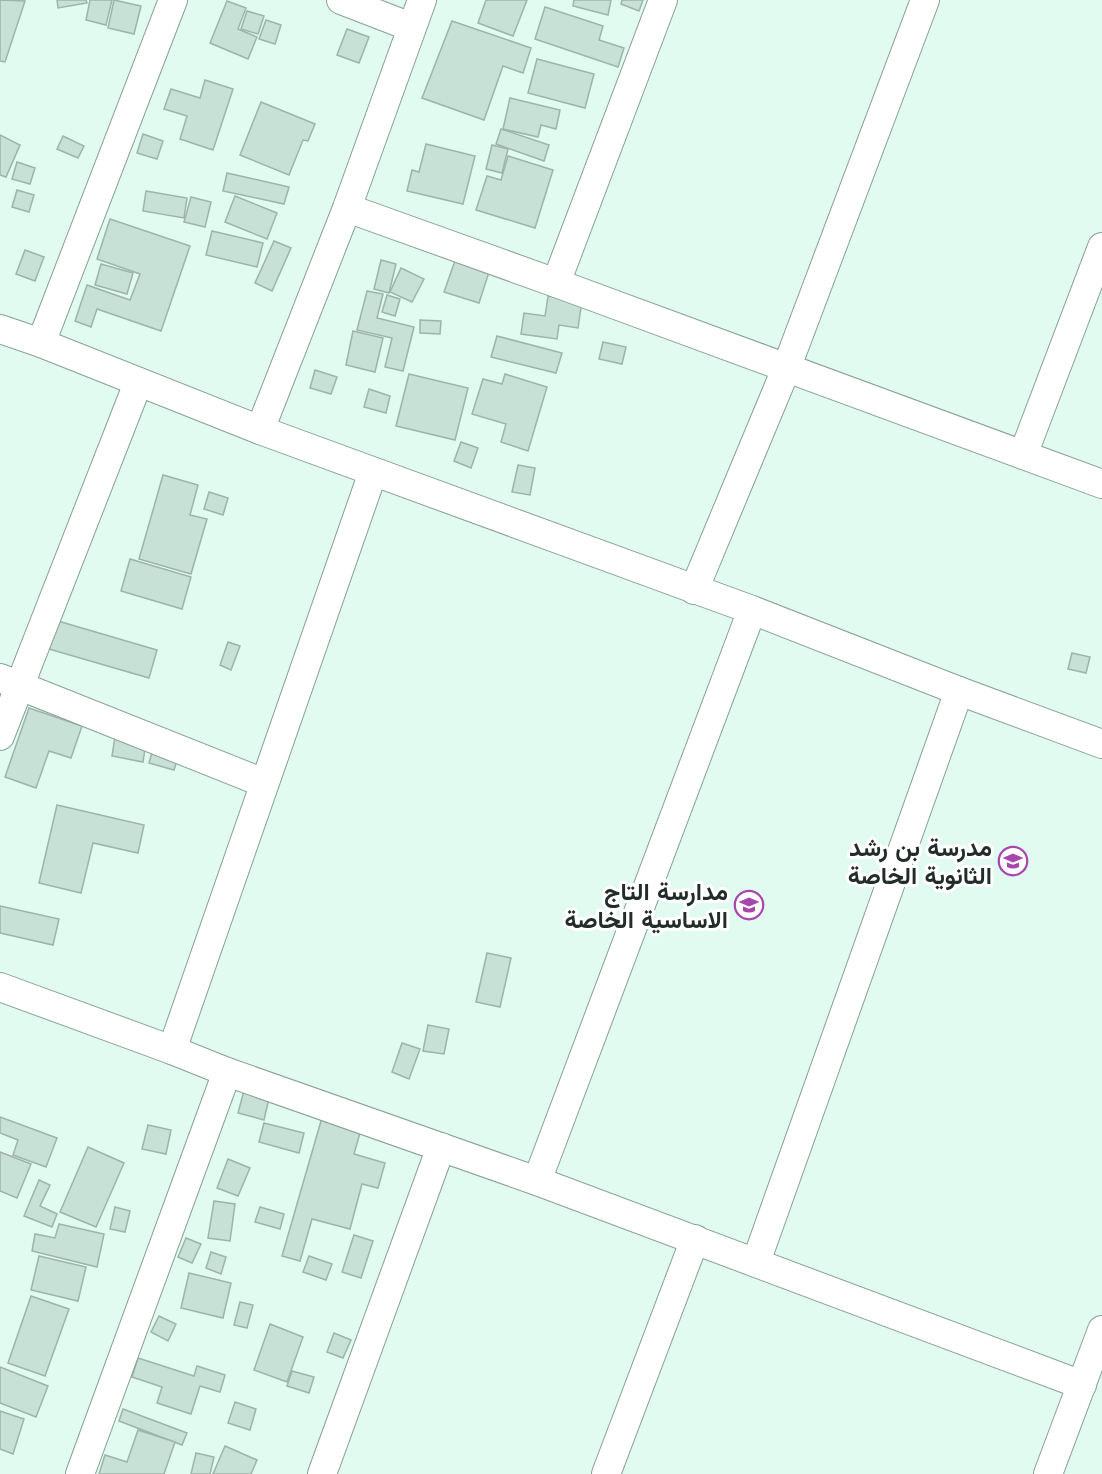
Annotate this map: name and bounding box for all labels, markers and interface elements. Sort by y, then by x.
place label: مدرسة بن رشد الثانوية الخاصة [848,830,992,893]
school or university icon: مدرسة بن رشد الثانوية الخاصة [997,845,1029,877]
place label: مدارسة التاج الاساسية الخاصة [565,874,728,937]
school or university icon: مدارسة التاج الاساسية الخاصة [733,889,765,921]

